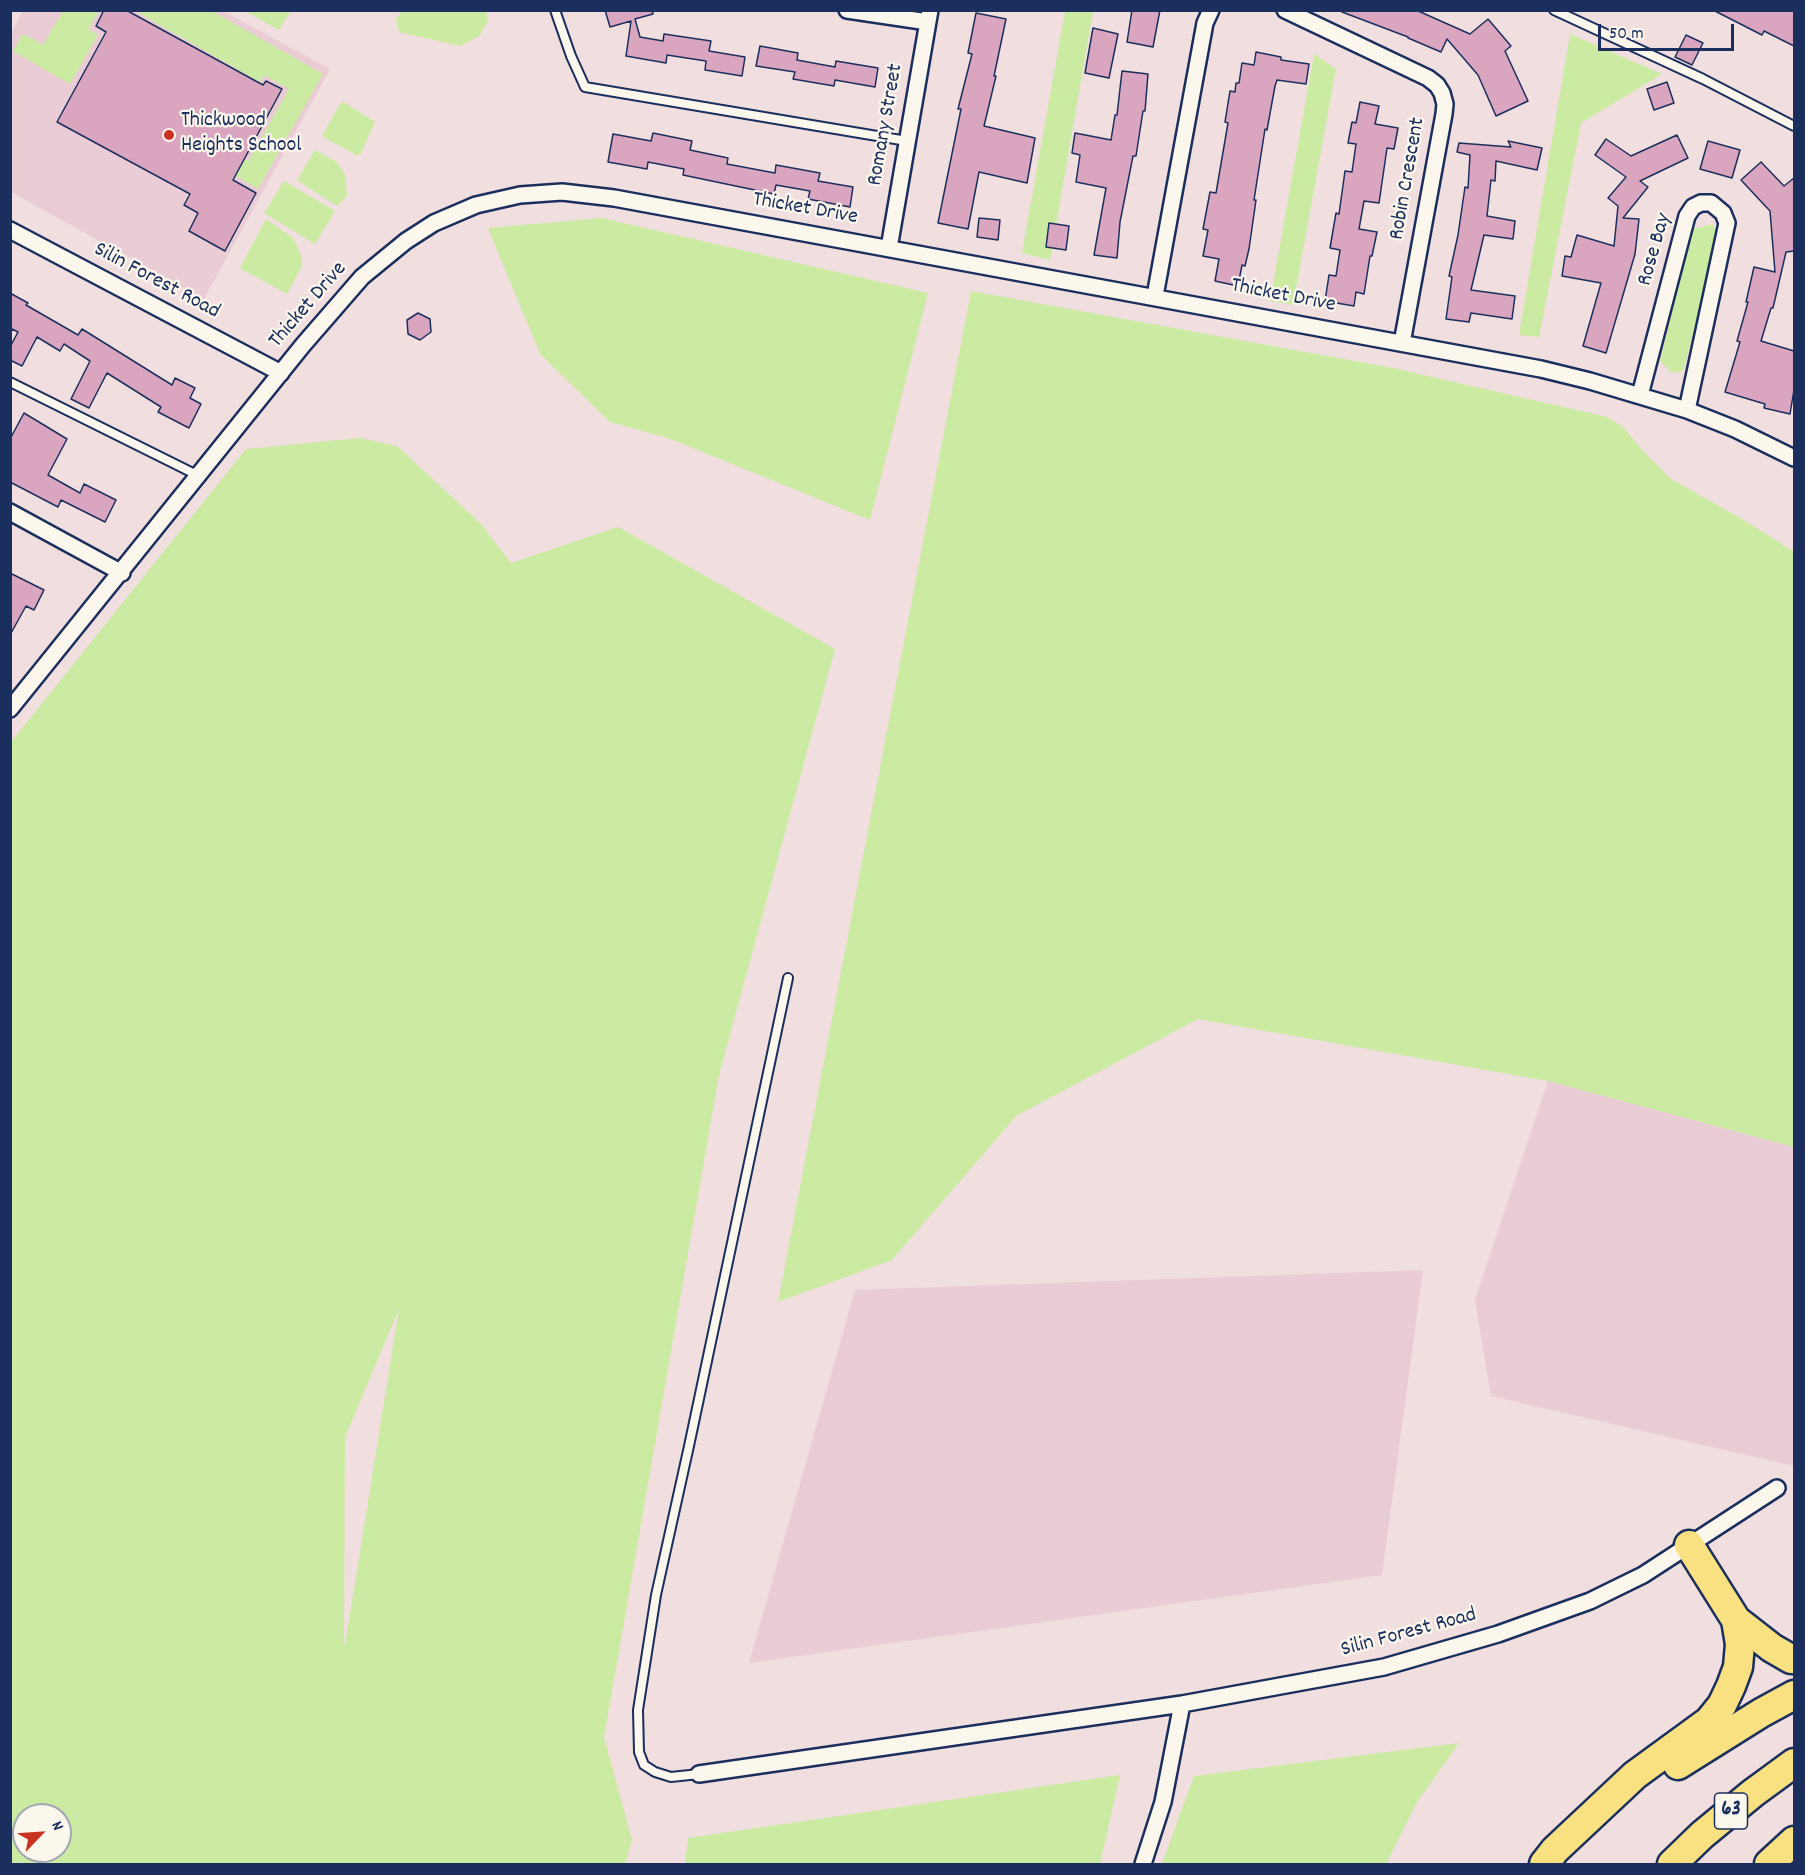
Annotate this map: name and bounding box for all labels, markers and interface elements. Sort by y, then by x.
scale bar [1601,12,1738,50]
text: 50 m [1609,22,1644,47]
street label: Romany Street [863,62,911,188]
place label: Thickwood Heights School [181,109,302,160]
street label: Robin Crescent [1385,116,1433,242]
marker: Thickwood Heights School [162,128,176,142]
street label: Thicket Drive [751,188,859,232]
street label: Rose Bay [1633,211,1679,289]
street label: Silin Forest Road [88,238,224,326]
street label: Thicket Drive [264,257,354,355]
street label: Thicket Drive [1228,274,1338,320]
street label: Silin Forest Road [1338,1603,1480,1665]
road number: 63 [1714,1793,1748,1829]
north arrow [12,1803,72,1863]
text: N [45,1818,69,1834]

